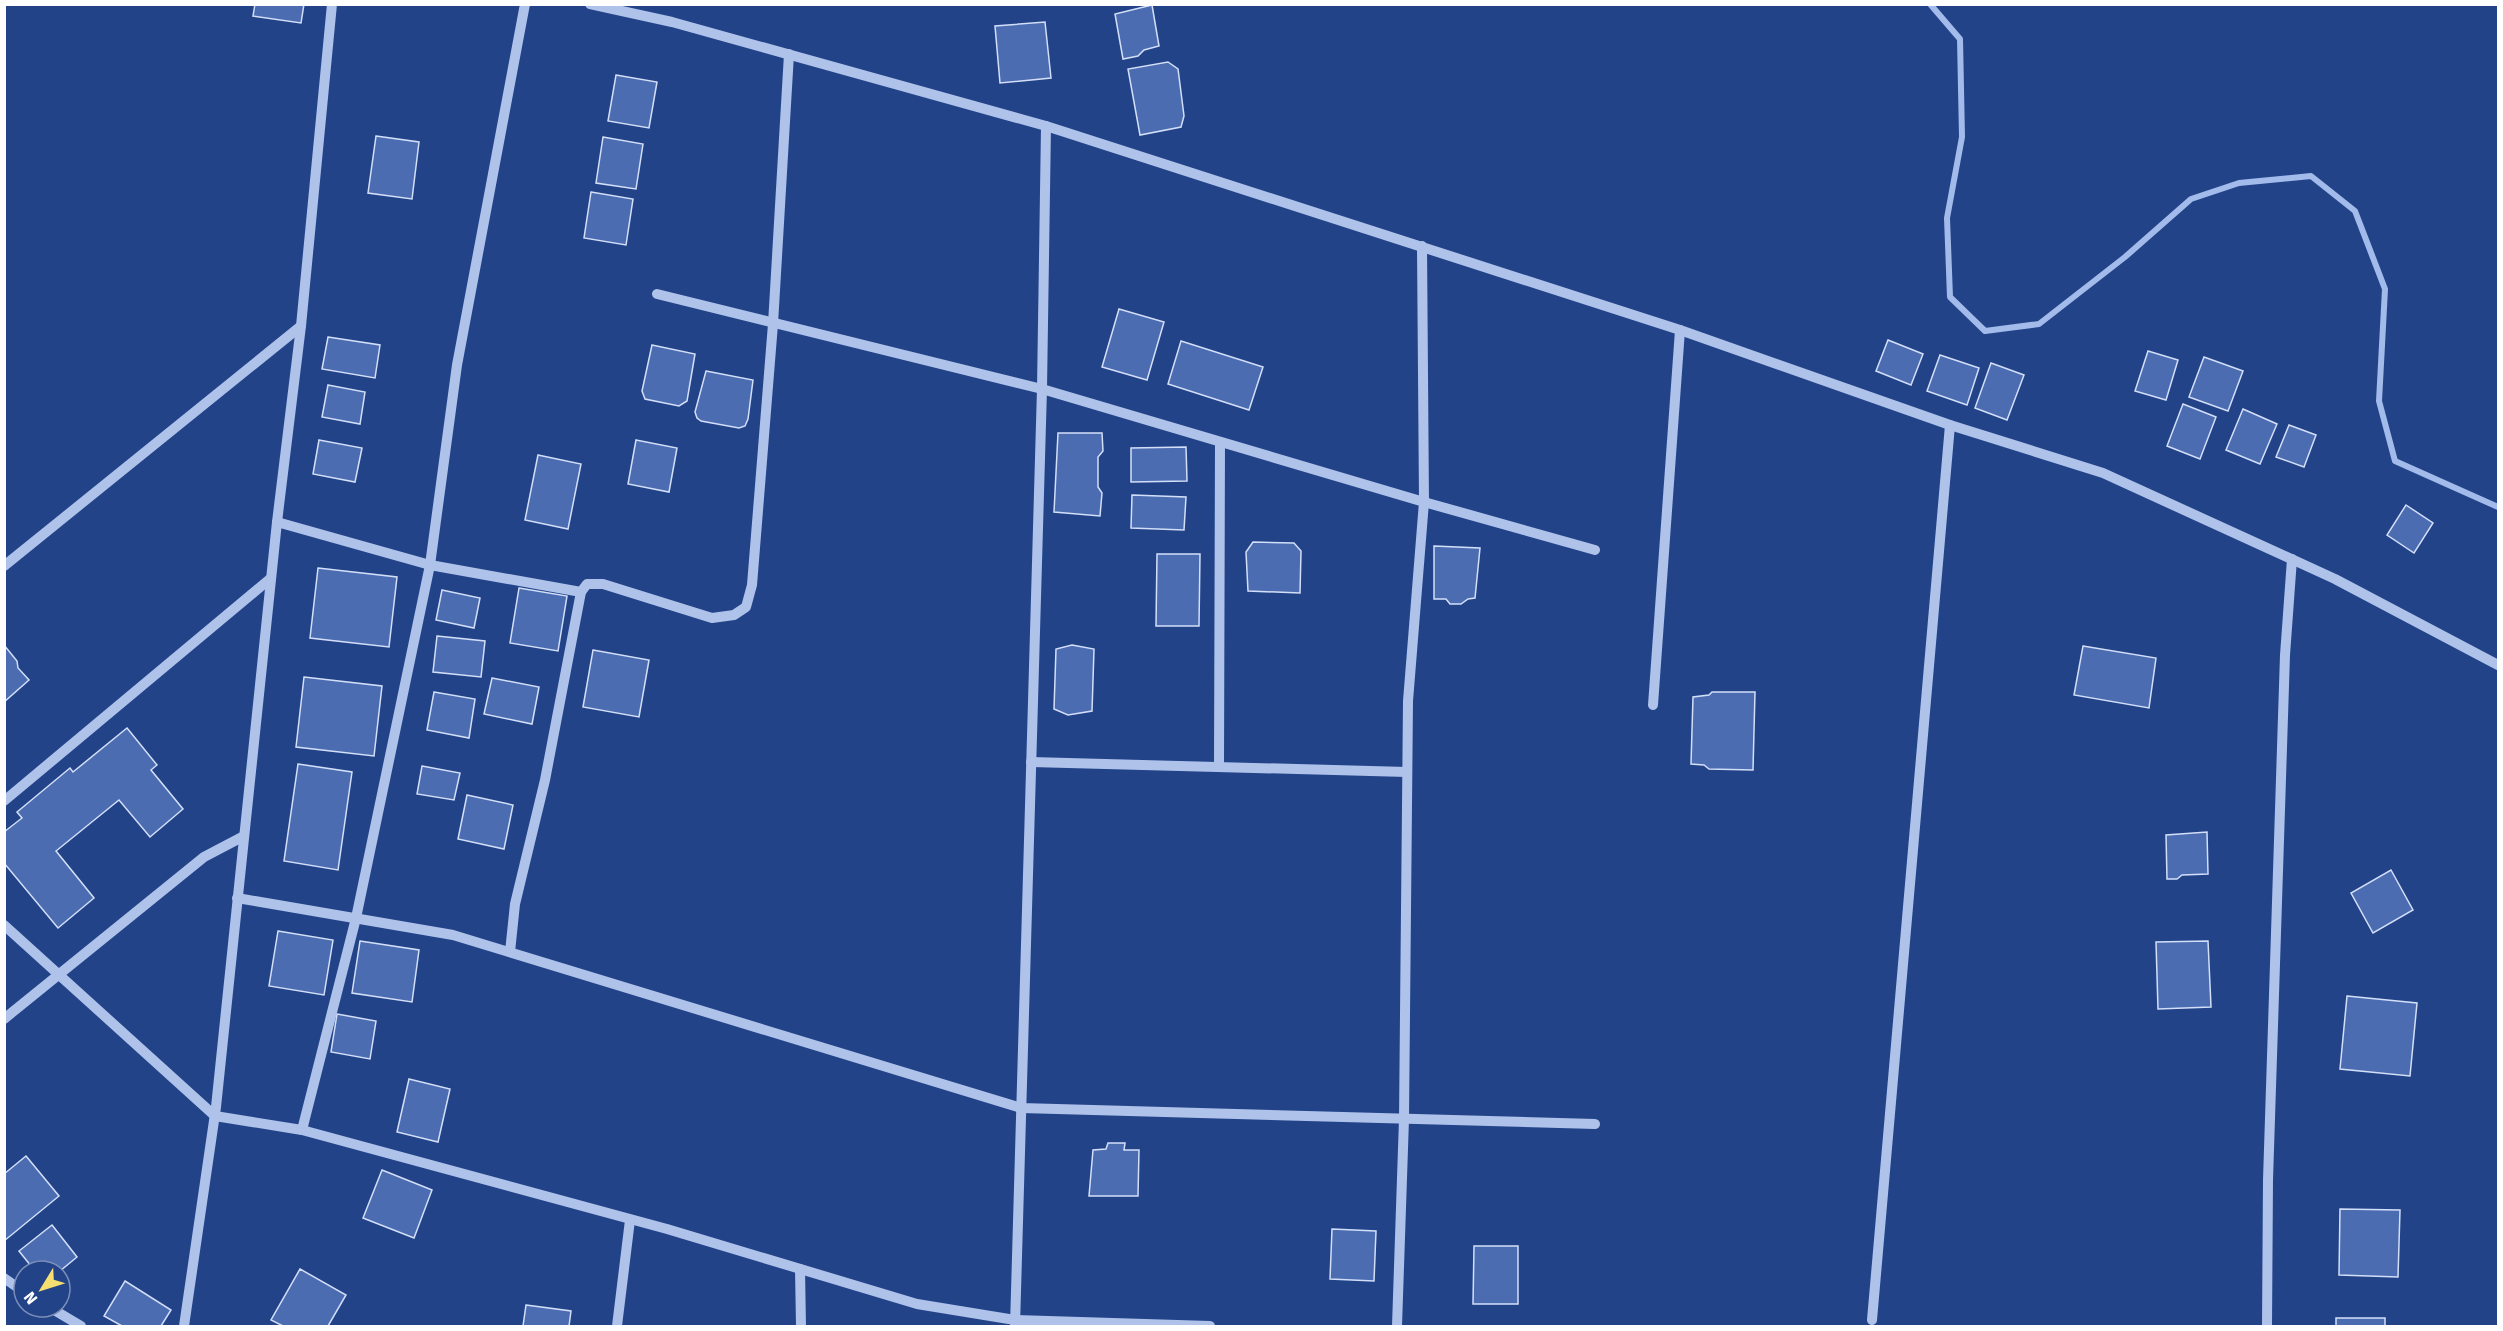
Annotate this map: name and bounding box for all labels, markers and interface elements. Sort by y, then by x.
north arrow [12,1259,72,1319]
text: N [20,1288,41,1308]

